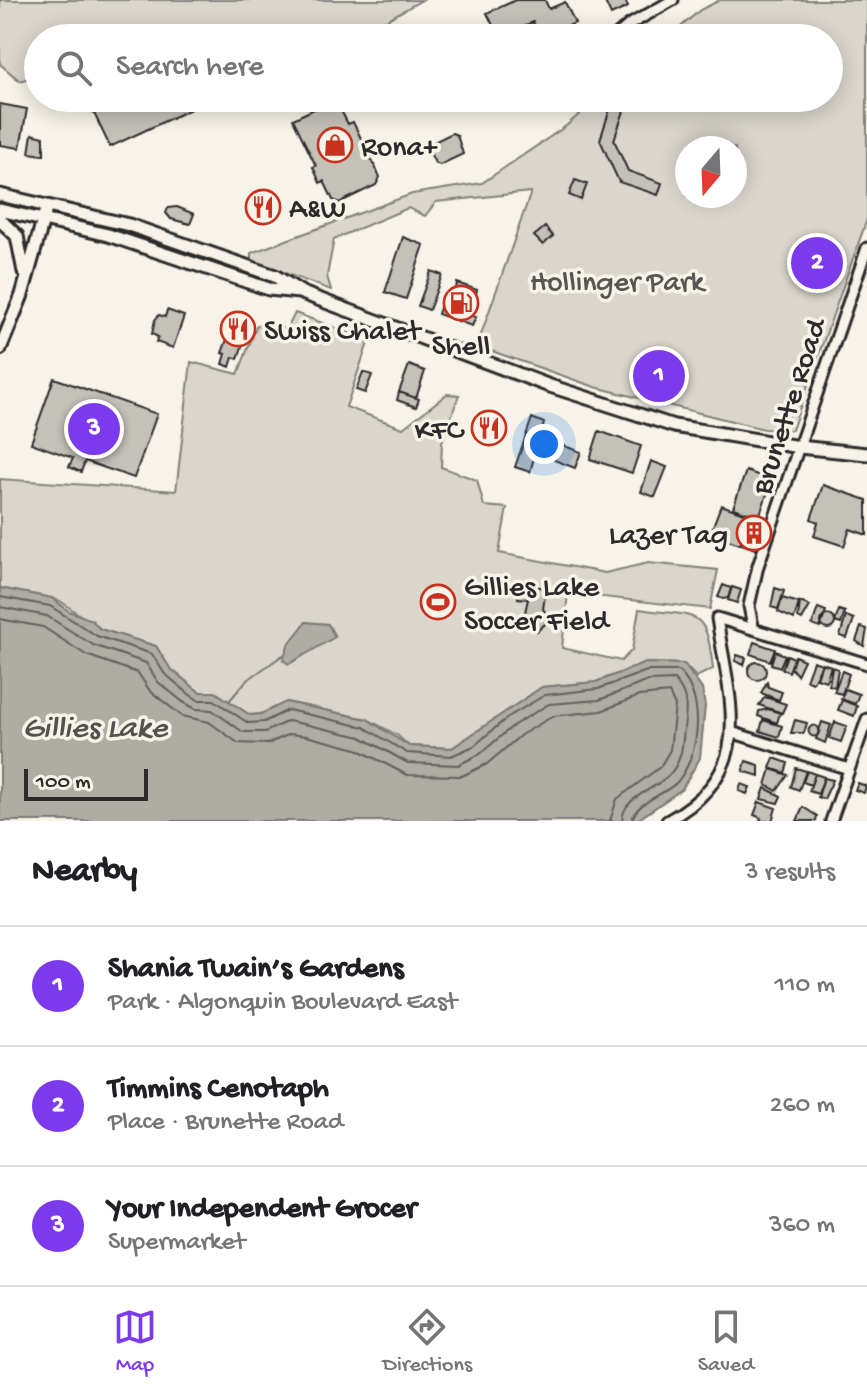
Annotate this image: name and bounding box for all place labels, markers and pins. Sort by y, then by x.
shop icon: Rona+ [316,126,354,164]
place label: Rona+ [361,132,438,167]
restaurant icon: A&W [244,188,282,226]
place label: A&W [289,194,346,229]
pin: 2 [791,233,843,293]
fuel station icon: Shell [442,284,480,322]
restaurant icon: Swiss Chalet [219,310,257,348]
place label: Swiss Chalet [264,316,423,351]
place label: Shell [432,331,490,366]
pin: 1 [633,346,685,406]
pin: 3 [68,399,120,459]
restaurant icon: KFC [470,409,508,447]
place label: KFC [415,415,465,450]
building icon: Lazer Tag [735,514,773,552]
place label: Lazer Tag [609,520,728,555]
place label: Gillies Lake Soccer Field [464,572,611,641]
sports icon: Gillies Lake Soccer Field [419,583,457,621]

